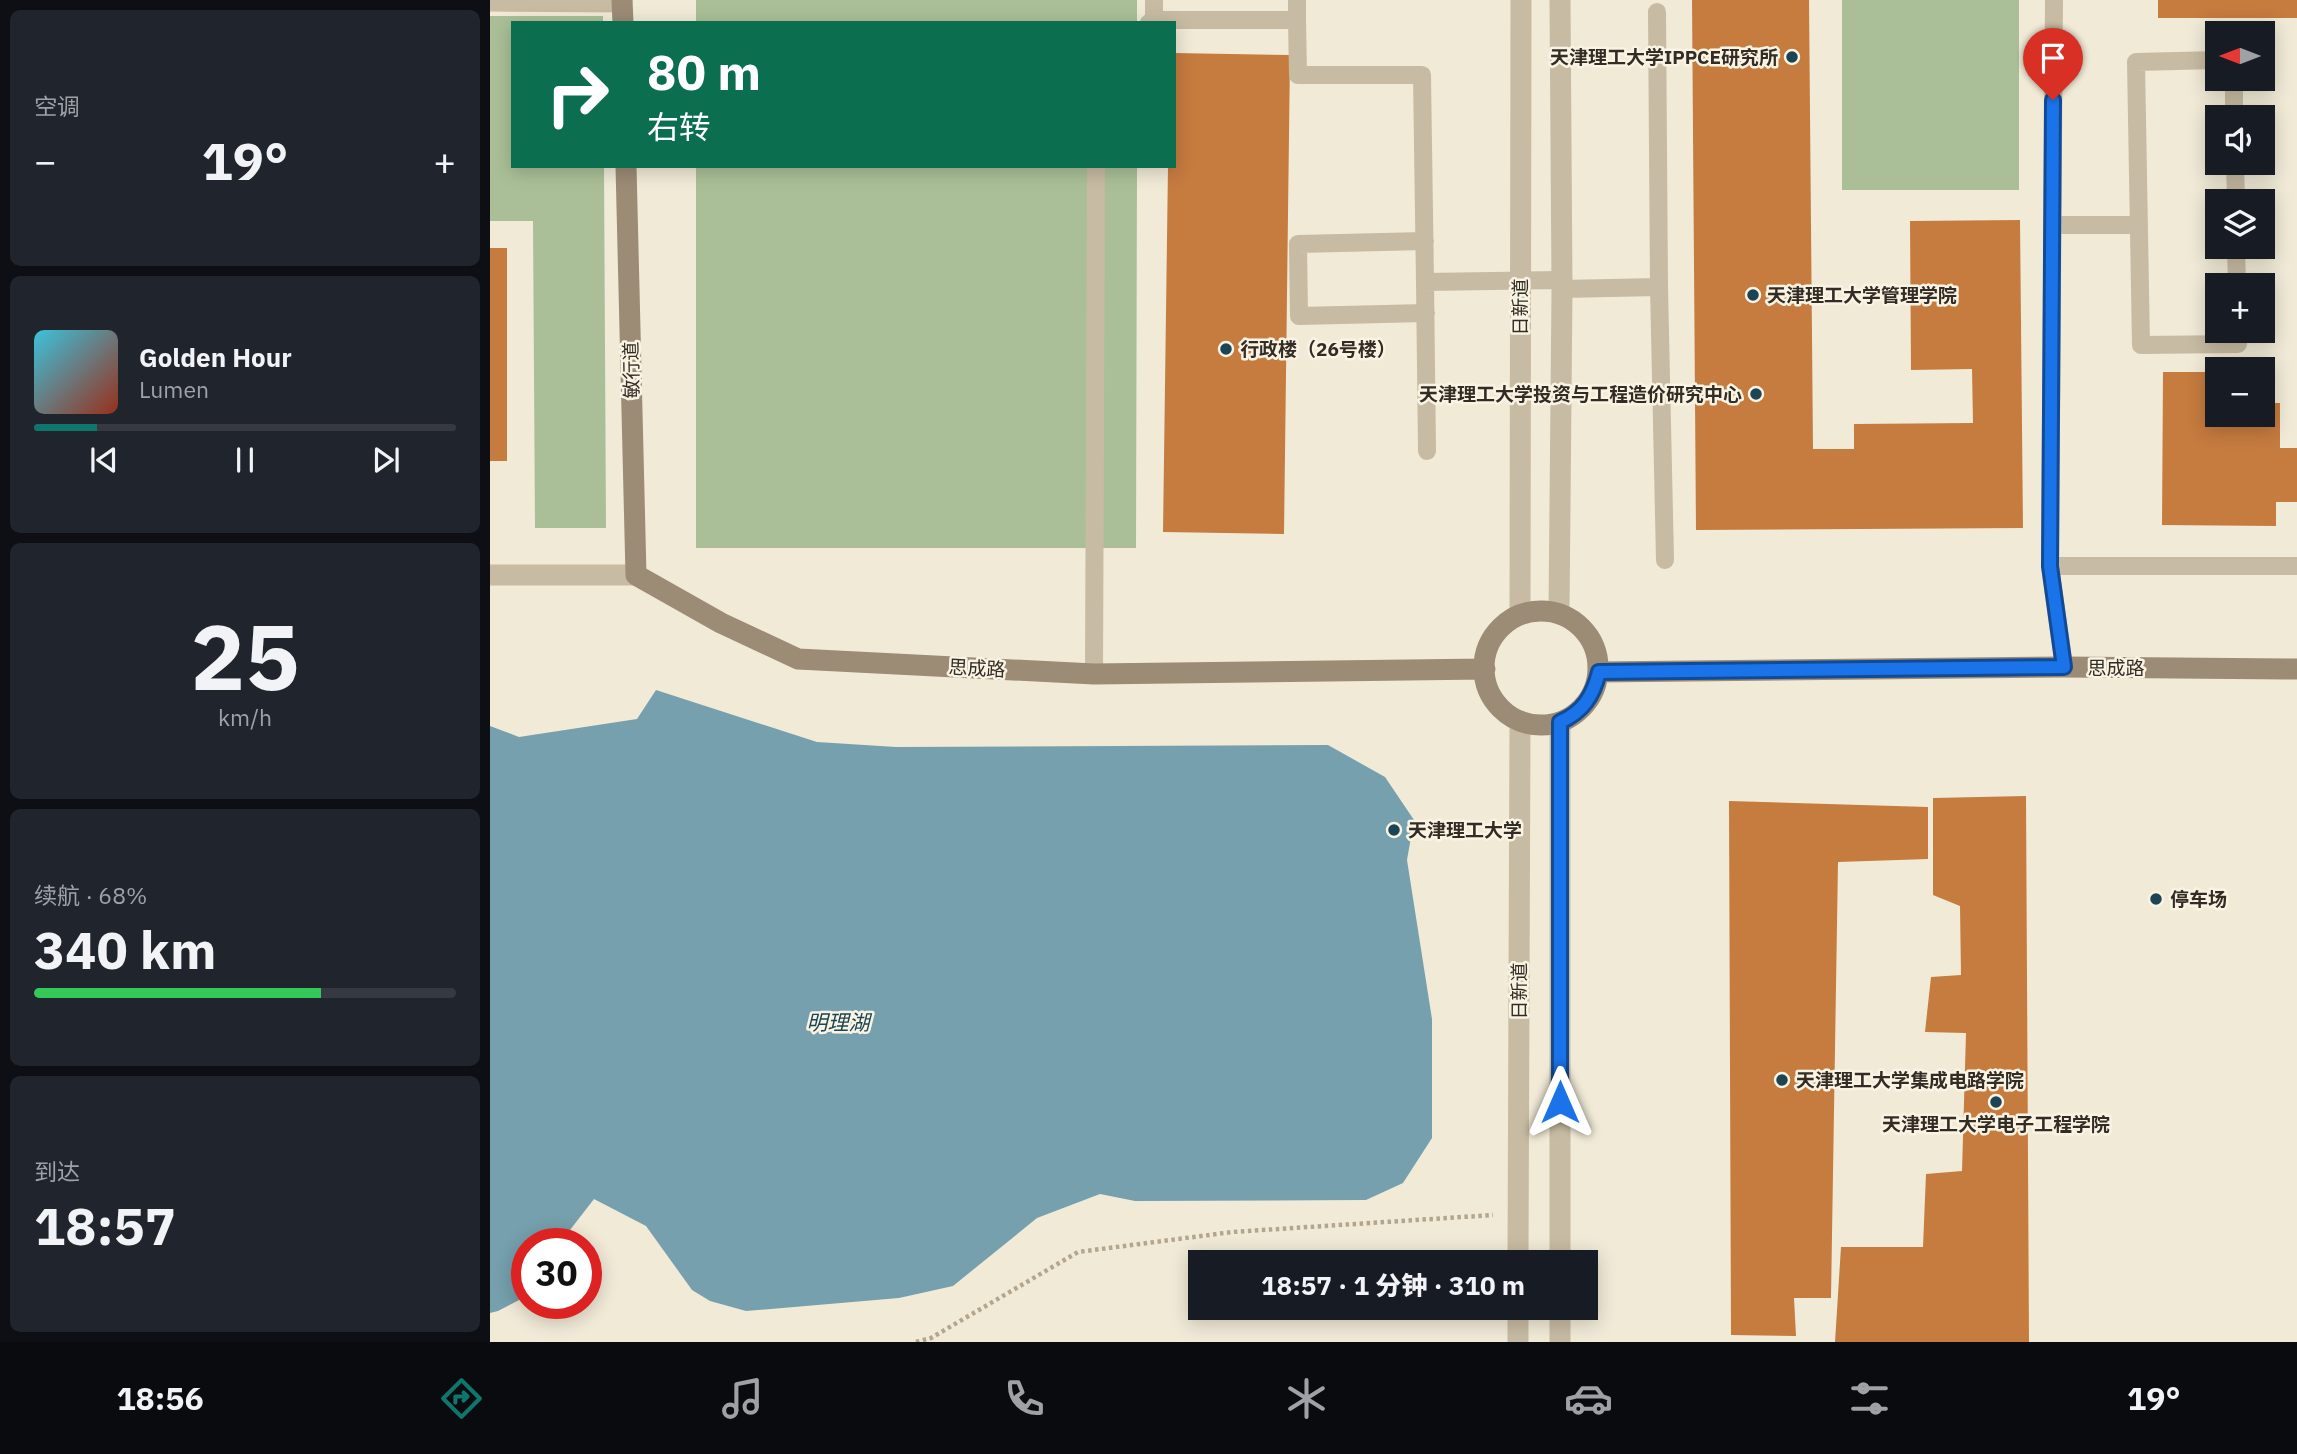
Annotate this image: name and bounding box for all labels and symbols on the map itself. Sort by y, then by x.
north arrow [2205,21,2275,91]
pin [2023,28,2083,100]
place label: 天津理工大学IPPCE研究所 [1550,45,1778,69]
marker: 天津理工大学IPPCE研究所 [1784,49,1800,65]
street label: 日新道 [1508,278,1532,336]
place label: 天津理工大学管理学院 [1767,283,1957,307]
marker: 天津理工大学管理学院 [1745,287,1761,303]
place label: 行政楼（26号楼） [1240,337,1396,361]
street label: 敏行道 [619,341,643,399]
marker: 行政楼（26号楼） [1218,341,1234,357]
place label: 天津理工大学投资与工程造价研究中心 [1419,382,1742,406]
marker: 天津理工大学投资与工程造价研究中心 [1748,386,1764,402]
street label: 思成路 [948,655,1006,681]
street label: 思成路 [2087,656,2145,680]
place label: 天津理工大学 [1408,818,1522,842]
marker: 天津理工大学 [1386,822,1402,838]
place label: 停车场 [2170,887,2227,911]
marker: 停车场 [2148,891,2164,907]
street label: 日新道 [1507,962,1531,1020]
water label: 明理湖 [807,1008,872,1036]
position arrow [1523,1065,1597,1139]
place label: 天津理工大学集成电路学院 [1796,1068,2024,1092]
marker: 天津理工大学集成电路学院 [1774,1072,1790,1088]
marker: 天津理工大学电子工程学院 [1988,1094,2004,1110]
place label: 天津理工大学电子工程学院 [1882,1112,2110,1136]
speed limit sign: 30 [511,1228,602,1319]

